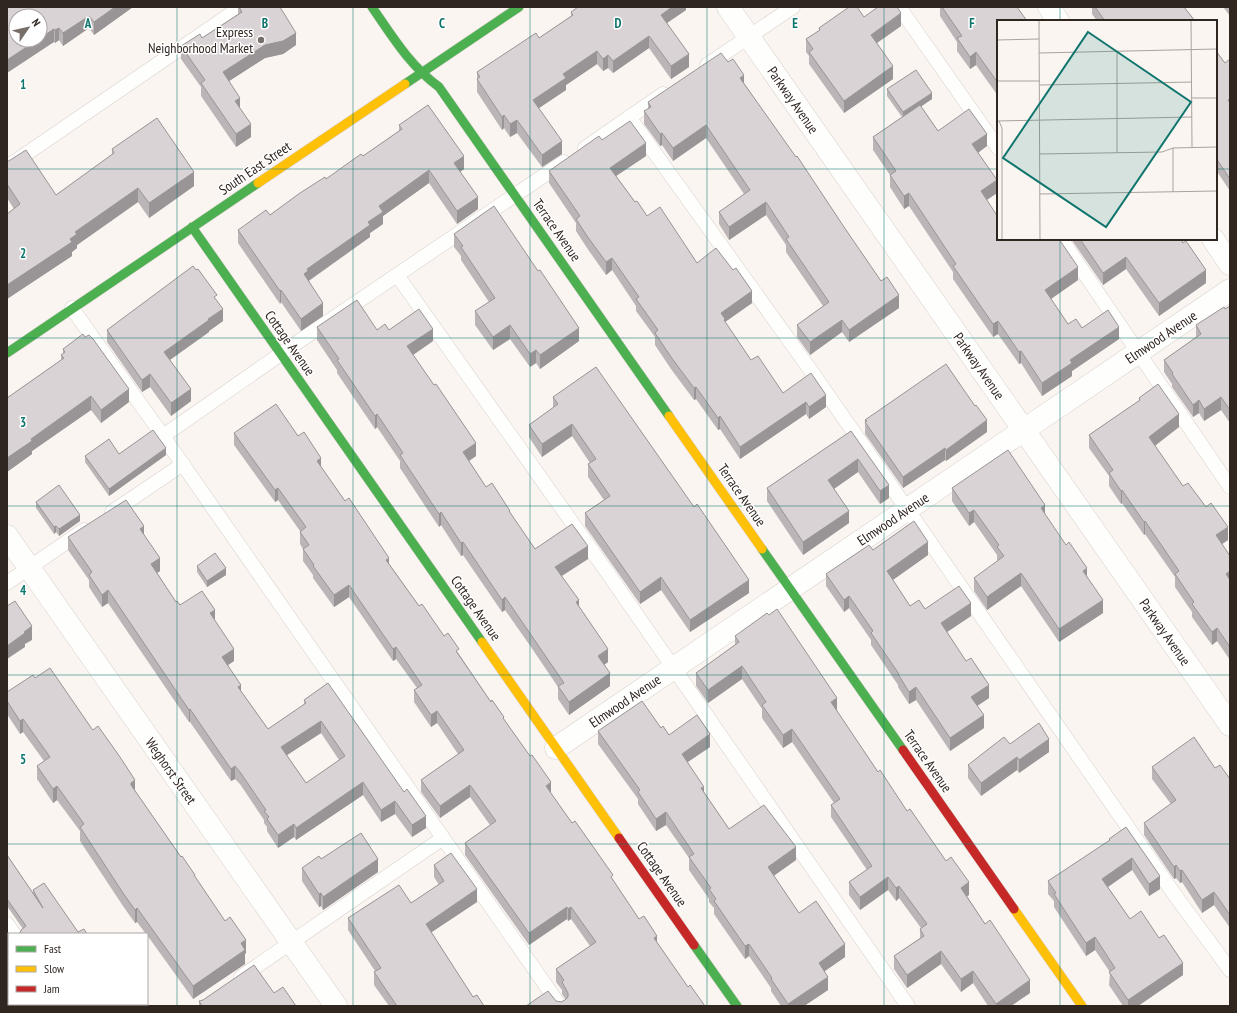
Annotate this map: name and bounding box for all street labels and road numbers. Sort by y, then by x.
street label: Parkway Avenue [763,63,823,137]
street label: South East Street [215,137,295,199]
street label: Terrace Avenue [529,195,585,265]
street label: Elmwood Avenue [1122,306,1200,368]
street label: Cottage Avenue [261,307,319,379]
street label: Parkway Avenue [949,329,1009,403]
street label: Terrace Avenue [714,460,770,530]
street label: Elmwood Avenue [854,488,932,550]
street label: Cottage Avenue [447,572,505,644]
street label: Parkway Avenue [1135,595,1195,669]
street label: Elmwood Avenue [586,670,664,732]
street label: Terrace Avenue [900,726,956,796]
street label: Weghorst Street [141,734,201,808]
street label: Cottage Avenue [633,838,691,910]

